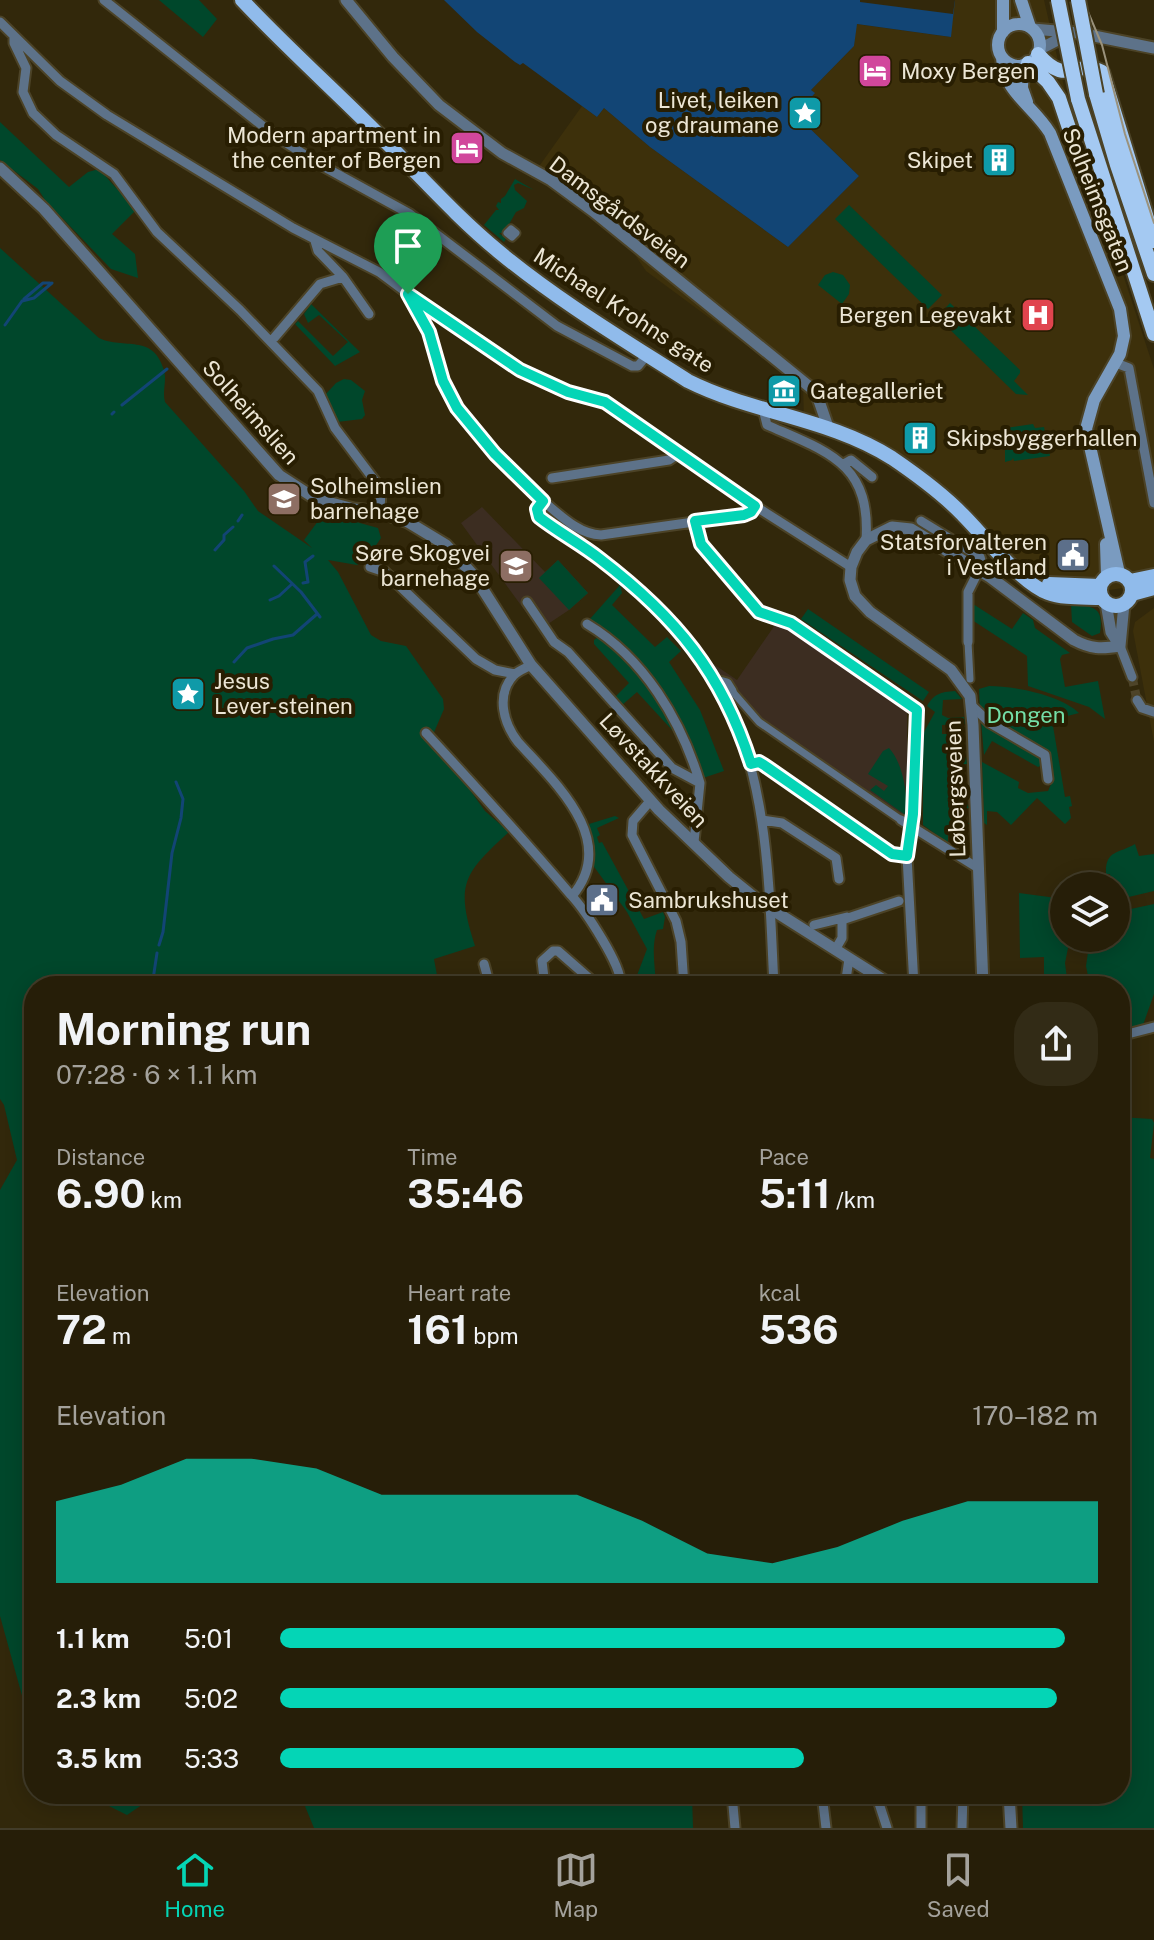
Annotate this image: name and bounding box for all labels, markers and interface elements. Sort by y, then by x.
hotel icon: Moxy Bergen [856,52,894,90]
place label: Moxy Bergen [901,58,1035,84]
place label: Livet, leiken og draumane [645,87,779,138]
place icon: Livet, leiken og draumane [786,94,824,132]
place label: Modern apartment in the center of Bergen [227,122,441,173]
street label: Solheimsgaten [1057,124,1139,276]
hotel icon: Modern apartment in the center of Bergen [448,129,486,167]
building icon: Skipet [980,141,1018,179]
place label: Skipet [907,147,973,173]
street label: Damsgårdsveien [544,151,696,273]
pin [374,212,442,294]
icon: arrive [386,224,430,268]
street label: Michael Krohns gate [529,242,719,378]
hospital icon: Bergen Legevakt [1019,296,1057,334]
place label: Bergen Legevakt [839,302,1012,328]
street label: Solheimslien [197,354,305,470]
museum icon: Gategalleriet [765,372,803,410]
place label: Gategalleriet [810,378,943,404]
building icon: Skipsbyggerhallen [901,419,939,457]
place label: Skipsbyggerhallen [946,425,1137,451]
place label: Solheimslien barnehage [310,473,442,524]
school or university icon: Solheimslien barnehage [265,480,303,518]
place label: Statsforvalteren i Vestland [880,529,1047,580]
public building icon: Statsforvalteren i Vestland [1054,536,1092,574]
place label: Søre Skogvei barnehage [355,540,490,591]
school or university icon: Søre Skogvei barnehage [497,547,535,585]
place label: Jesus Lever-steinen [214,668,353,719]
place icon: Jesus Lever-steinen [169,675,207,713]
park label: Dongen [987,702,1065,728]
street label: Løvstakkveien [594,707,714,833]
street label: Løbergsveien [940,720,970,858]
map controls [1050,872,1130,952]
button: layers [1050,872,1130,952]
public building icon: Sambrukshuset [583,881,621,919]
place label: Sambrukshuset [628,887,789,913]
button: share [1014,1002,1098,1086]
text: Morning run [56,1003,311,1055]
text: 07:28 · 6 × 1.1 km [56,1059,257,1090]
text: Distance [56,1144,145,1170]
text: Time [407,1144,457,1170]
text: Pace [759,1144,809,1170]
text: 6.90 [56,1170,145,1217]
text: 35:46 [407,1170,524,1217]
text: 5:11 [759,1170,831,1217]
text: km [145,1187,182,1213]
text: /km [831,1187,875,1213]
text: Elevation [56,1280,149,1306]
text: Heart rate [407,1280,511,1306]
text: kcal [759,1280,801,1306]
text: 72 [56,1306,107,1353]
text: 161 [407,1306,468,1353]
text: 536 [759,1306,839,1353]
text: m [107,1323,131,1349]
text: bpm [468,1323,519,1349]
text: Elevation [56,1400,166,1431]
text: 170–182 m [972,1400,1098,1431]
text: 1.1 km [56,1623,129,1654]
text: 5:01 [184,1623,233,1654]
text: 2.3 km [56,1683,141,1714]
text: 5:02 [184,1683,238,1714]
text: 3.5 km [56,1743,142,1774]
text: 5:33 [184,1743,239,1774]
tab: Home [164,1848,225,1922]
tab: Map [554,1848,598,1922]
tab: Saved [927,1848,990,1922]

